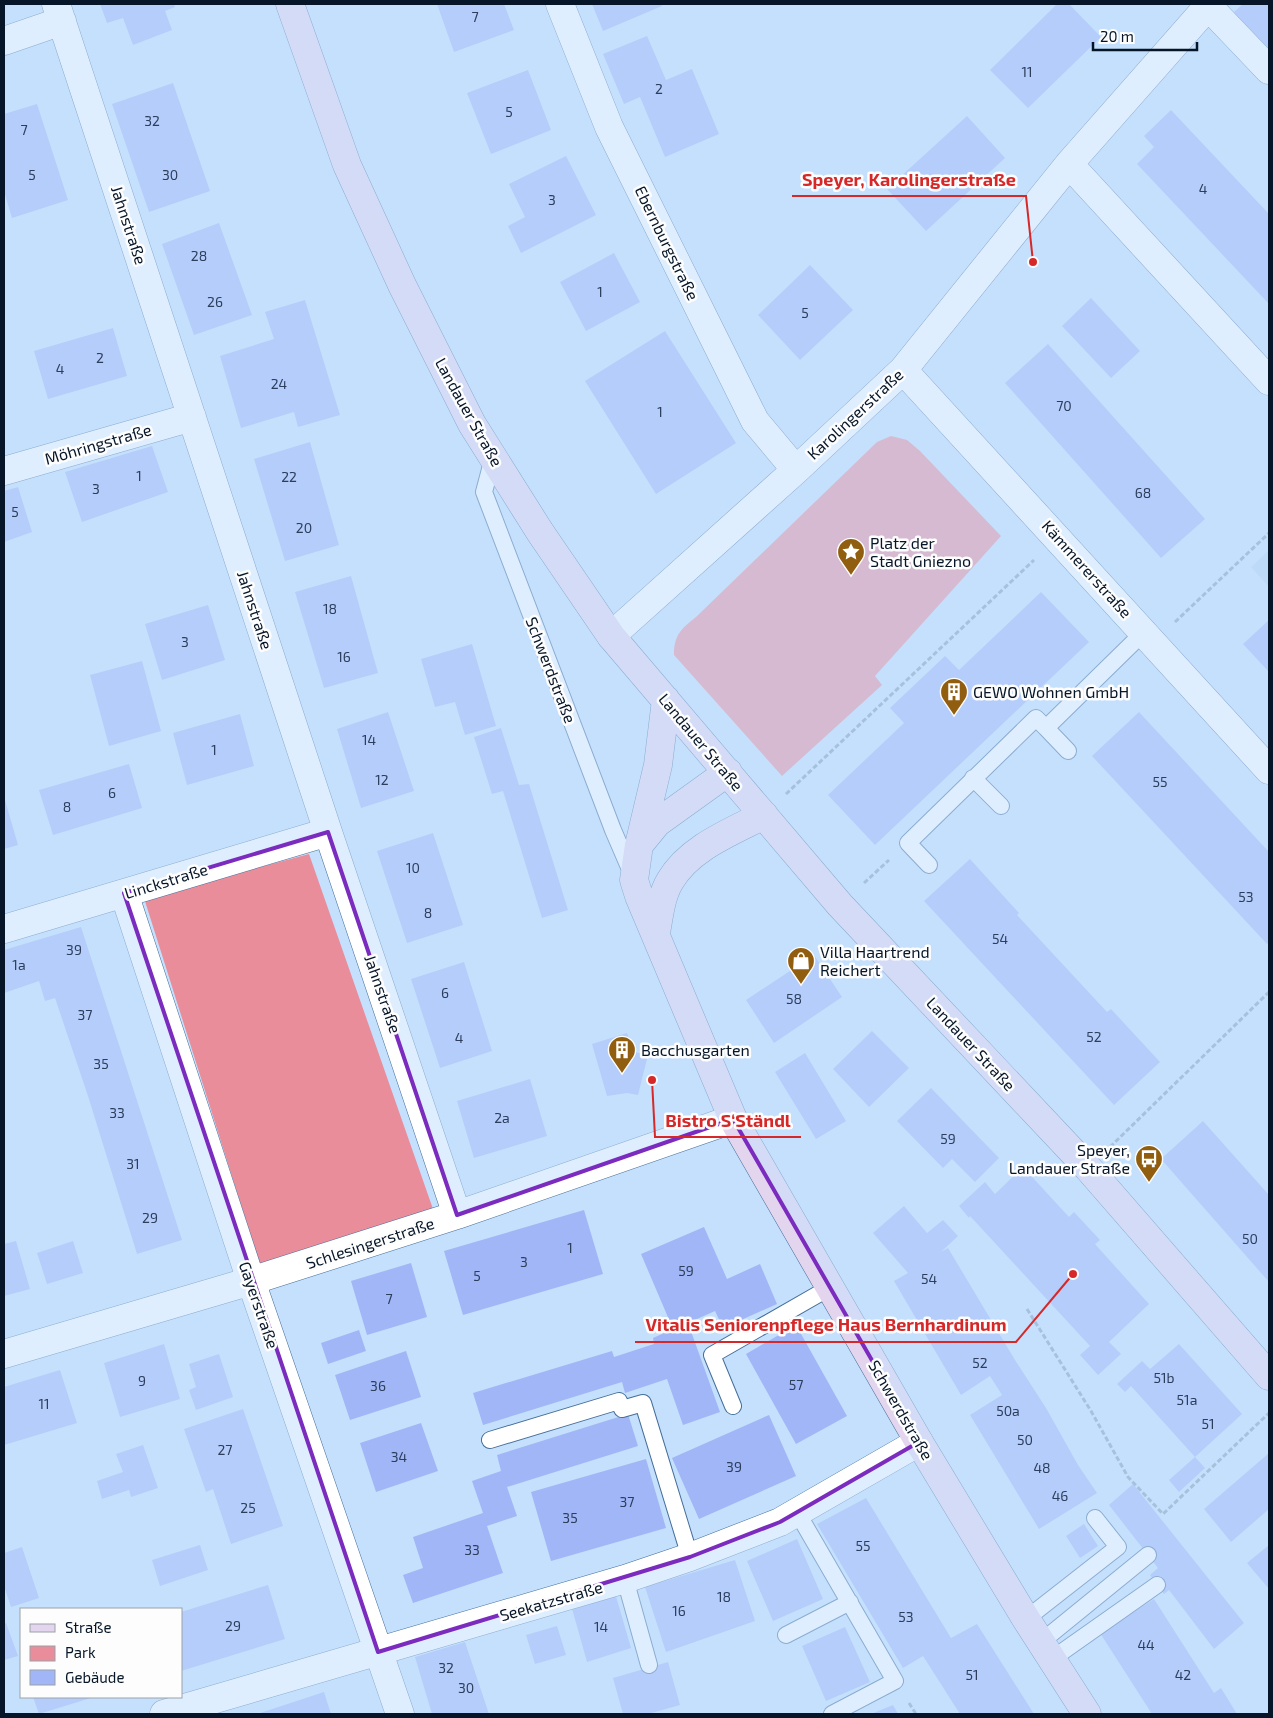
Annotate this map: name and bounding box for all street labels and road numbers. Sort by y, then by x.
street label: Jahnstraße [108,183,151,267]
street label: Ebernburgstraße [632,183,703,303]
street label: Landauer Straße [432,354,507,469]
street label: Karolingerstraße [803,364,907,463]
street label: Möhringstraße [42,419,153,468]
street label: Kämmererstraße [1039,516,1136,621]
street label: Jahnstraße [234,568,277,652]
street label: Schwerdstraße [523,614,580,726]
street label: Landauer Straße [655,689,748,794]
street label: Linckstraße [122,859,210,902]
street label: Jahnstraße [361,952,406,1036]
street label: Landauer Straße [923,993,1020,1094]
street label: Schlesingerstraße [303,1213,436,1272]
street label: Gayerstraße [236,1259,283,1351]
street label: Schwerdstraße [865,1356,938,1463]
street label: Seekatzstraße [497,1577,605,1624]

